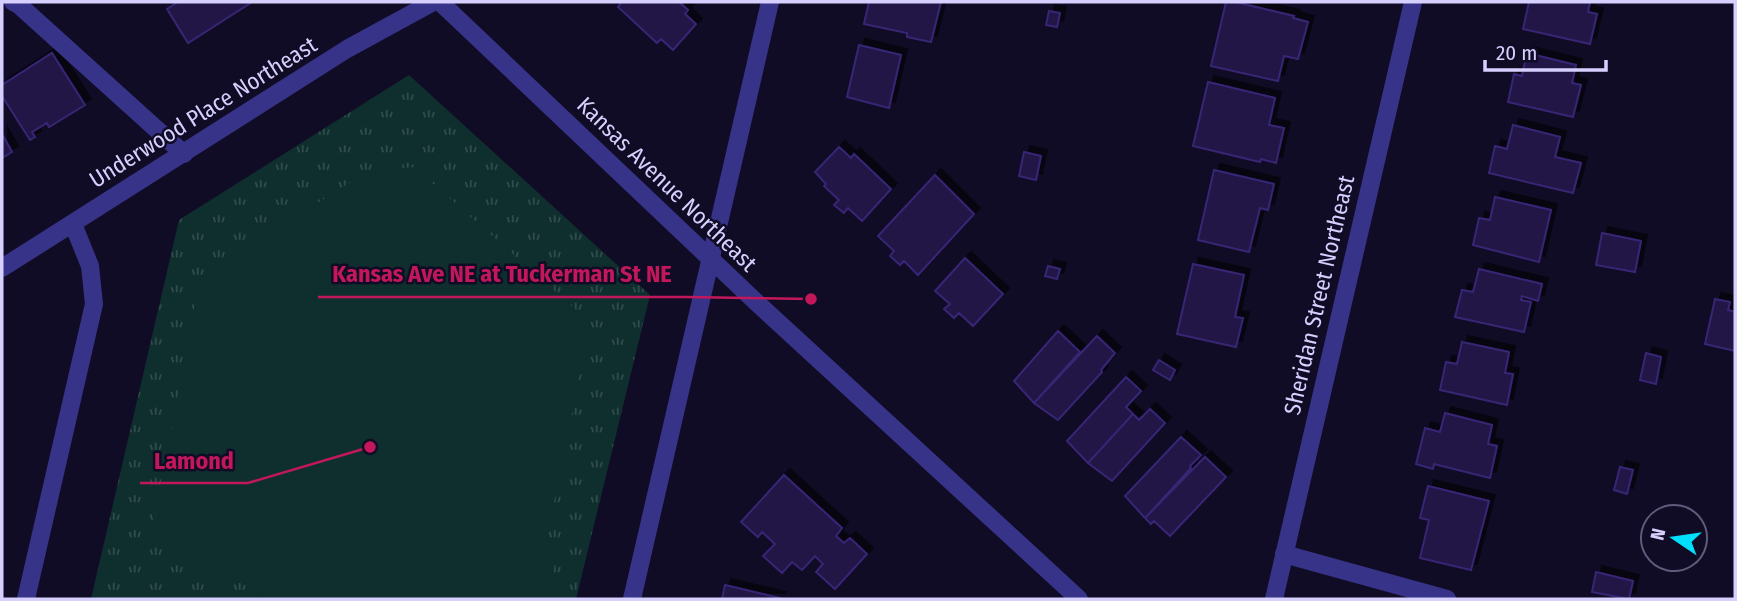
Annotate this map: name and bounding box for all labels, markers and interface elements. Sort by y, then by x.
scale bar [1485,28,1606,72]
street label: Underwood Place Northeast [84,30,322,194]
text: 20 m [1496,40,1537,66]
street label: Kansas Avenue Northeast [571,91,763,277]
street label: Sheridan Street Northeast [1278,172,1360,418]
callout: Kansas Ave NE at Tuckerman St NE [318,252,686,297]
text: Kansas Ave NE at Tuckerman St NE [332,260,672,288]
callout: Lamond [140,438,248,483]
text: Lamond [154,447,234,475]
north arrow [1639,503,1709,573]
text: N [1645,526,1670,542]

